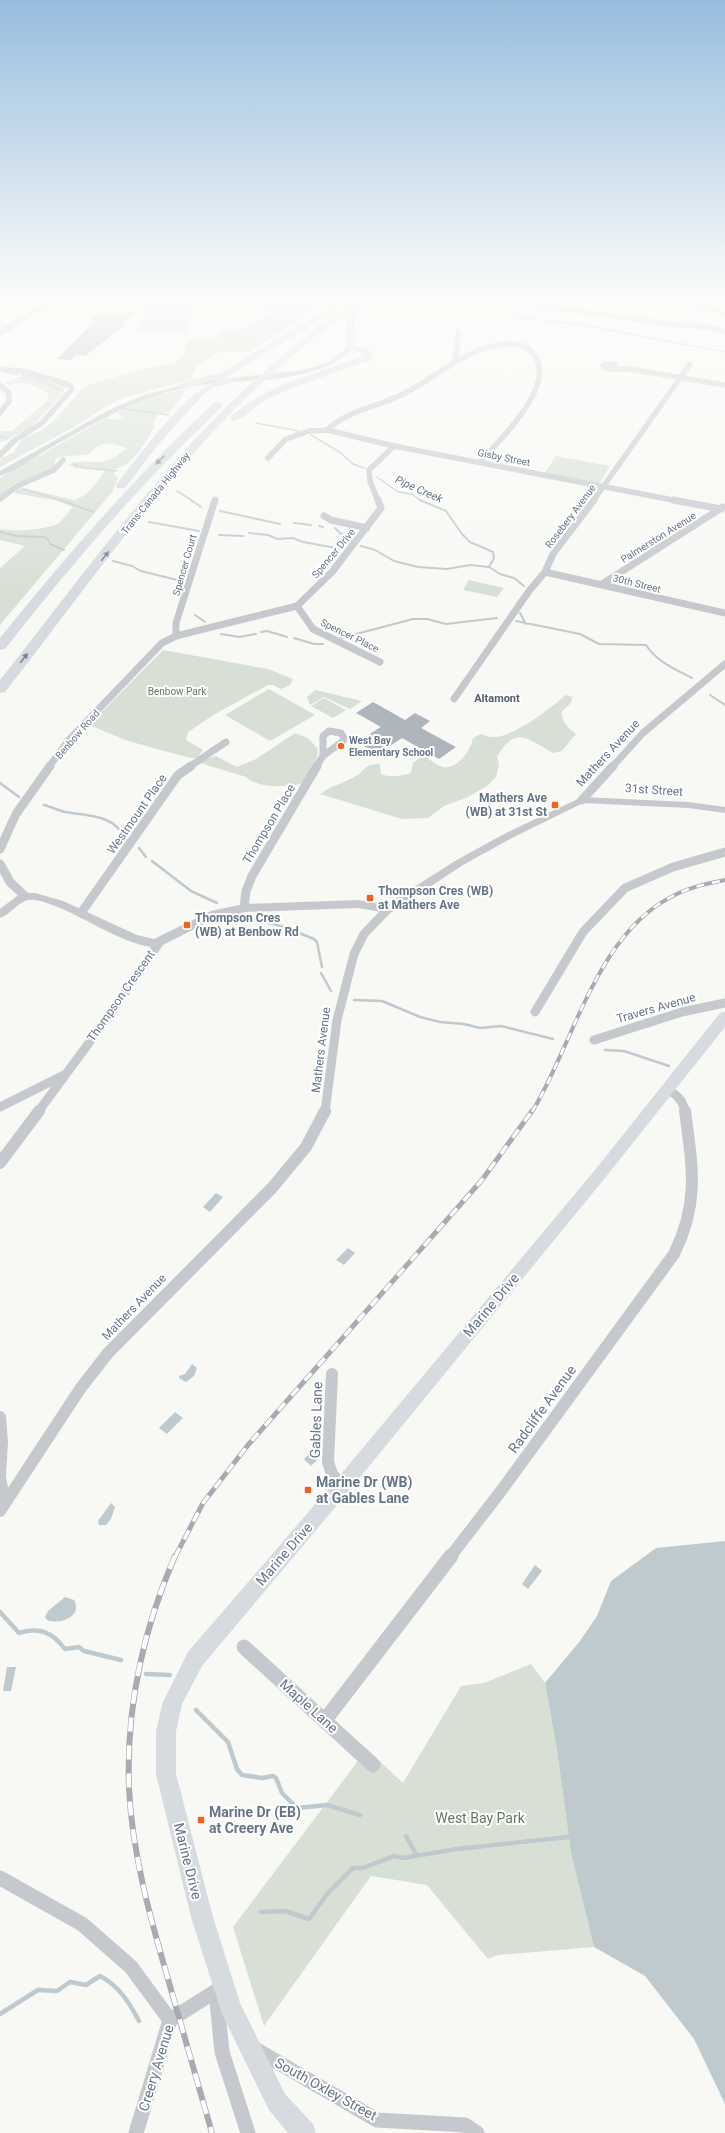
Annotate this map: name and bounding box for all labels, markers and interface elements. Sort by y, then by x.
street label: Gisby Street [477,447,531,468]
street label: Trans-Canada Highway [119,450,192,537]
one-way arrow [155,455,165,465]
water label: Pipe Creek [393,473,445,506]
street label: Rosebery Avenue [543,482,598,550]
street label: Palmerston Avenue [619,510,698,565]
street label: Spencer Drive [309,526,357,580]
street label: Spencer Court [170,533,199,597]
one-way arrow [100,551,109,562]
street label: 30th Street [612,572,662,595]
street label: Spencer Place [319,617,381,654]
one-way arrow [20,653,28,664]
park label: Benbow Park [148,686,207,697]
district label: Altamont [474,692,520,705]
street label: Benbow Road [53,708,102,761]
street label: Mathers Avenue [573,717,643,789]
place label: West Bay Elementary School [349,735,434,758]
marker: West Bay Elementary School [336,741,346,751]
street label: Westmount Place [104,771,170,857]
street label: 31st Street [624,781,684,799]
street label: Thompson Place [240,782,298,866]
place label: Mathers Ave (WB) at 31st St [465,791,548,819]
marker: Mathers Ave (WB) at 31st St [550,800,560,810]
place label: Thompson Cres (WB) at Mathers Ave [378,884,493,912]
marker: Thompson Cres (WB) at Mathers Ave [365,893,375,903]
place label: Thompson Cres (WB) at Benbow Rd [195,911,299,939]
marker: Thompson Cres (WB) at Benbow Rd [182,920,192,930]
street label: Thompson Crescent [84,948,158,1044]
street label: Travers Avenue [615,990,697,1026]
street label: Mathers Avenue [309,1006,333,1094]
street label: Marine Drive [460,1270,522,1340]
street label: Mathers Avenue [99,1271,169,1343]
street label: Radcliffe Avenue [505,1362,579,1456]
street label: Gables Lane [307,1381,325,1459]
place label: Marine Dr (WB) at Gables Lane [316,1474,412,1506]
marker: Marine Dr (WB) at Gables Lane [303,1485,313,1495]
street label: Marine Drive [252,1519,316,1589]
street label: Maple Lane [277,1676,341,1736]
place label: Marine Dr (EB) at Creery Ave [209,1804,301,1836]
park label: West Bay Park [435,1810,526,1826]
marker: Marine Dr (EB) at Creery Ave [196,1815,206,1825]
street label: Marine Drive [171,1821,205,1901]
street label: Creery Avenue [135,2023,177,2113]
street label: South Oxley Street [272,2054,380,2124]

